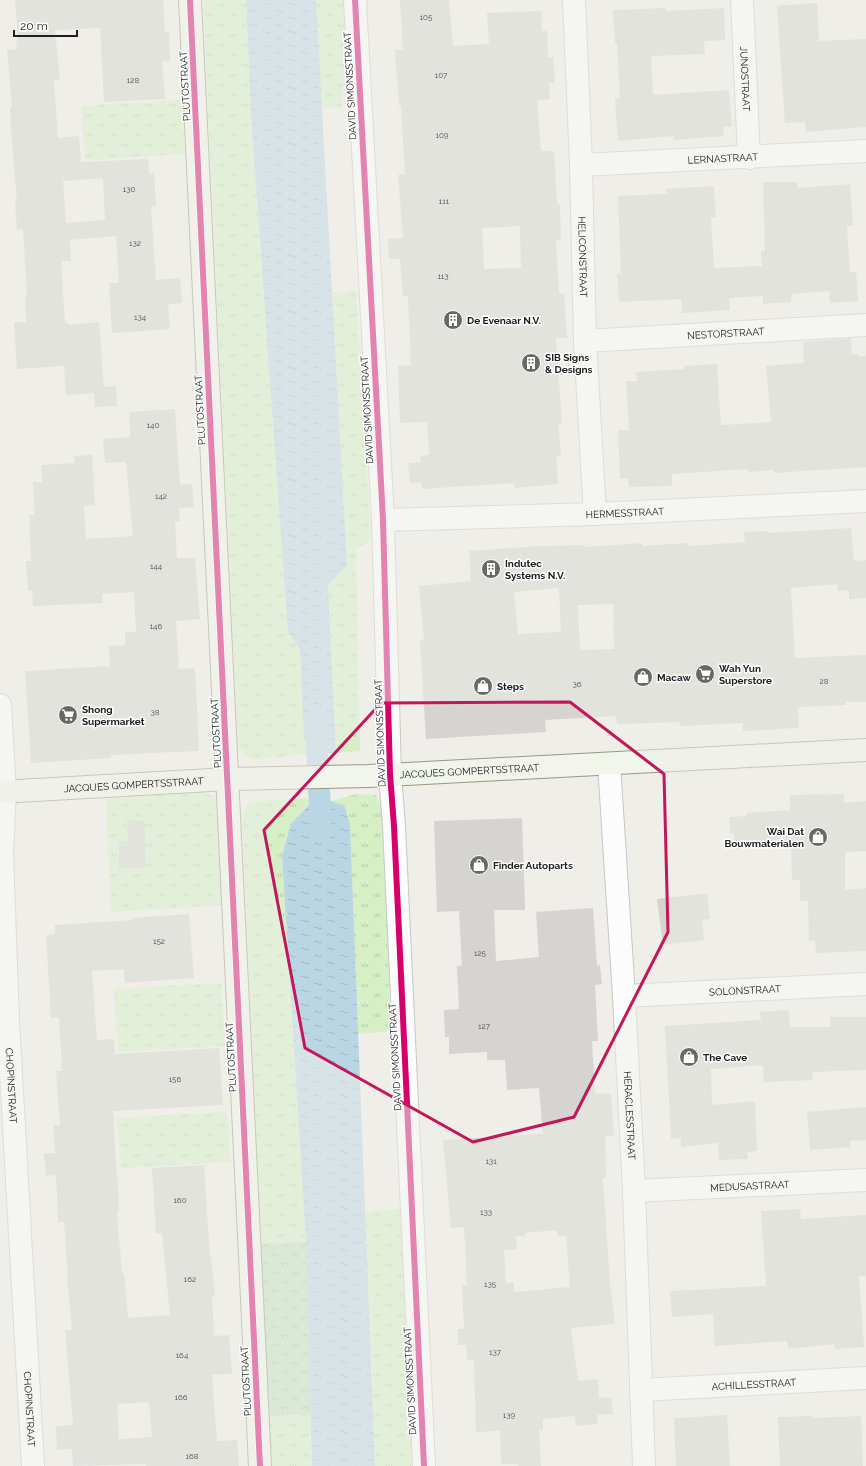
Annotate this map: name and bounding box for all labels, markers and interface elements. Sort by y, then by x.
scale bar [14,12,77,38]
house number: 105 [420,12,433,22]
text: 20 m [20,19,48,33]
street label: DAVID SIMONSSTRAAT [342,32,358,140]
street label: JUNOSTRAAT [739,46,752,112]
street label: PLUTOSTRAAT [178,51,192,121]
house number: 107 [435,70,448,80]
house number: 128 [127,75,139,85]
house number: 109 [435,130,449,140]
street label: LERNASTRAAT [687,151,758,165]
house number: 130 [123,184,135,194]
house number: 111 [439,196,450,206]
street label: HELICONSTRAAT [577,216,590,298]
house number: 132 [129,238,141,248]
house number: 113 [437,271,449,281]
building icon: De Evenaar N.V. [442,309,464,331]
house number: 134 [134,312,147,322]
place label: De Evenaar N.V. [467,315,541,326]
street label: NESTORSTRAAT [687,325,765,341]
building icon: SIB Signs & Designs [520,352,542,374]
place label: SIB Signs & Designs [545,352,593,375]
street label: DAVID SIMONSSTRAAT [359,356,375,464]
street label: PLUTOSTRAAT [193,375,207,445]
house number: 140 [147,420,159,430]
house number: 142 [155,491,167,501]
street label: HERMESSTRAAT [585,505,664,520]
building icon: Indutec Systems N.V. [480,558,502,580]
place label: Indutec Systems N.V. [505,558,565,581]
house number: 144 [150,561,163,571]
house number: 146 [150,621,162,631]
supermarket icon: Wah Yun Superstore [694,663,716,685]
place label: Wah Yun Superstore [719,663,772,686]
shop icon: Macaw [632,666,654,688]
place label: Macaw [657,672,692,683]
shop icon: Steps [472,675,494,697]
house number: 28 [820,676,829,686]
street label: DAVID SIMONSSTRAAT [373,679,387,787]
house number: 36 [572,679,582,689]
place label: Steps [497,681,524,692]
street label: PLUTOSTRAAT [209,698,223,768]
supermarket icon: Shong Supermarket [57,704,79,726]
place label: Shong Supermarket [82,704,145,727]
house number: 38 [150,707,160,717]
street label: JACQUES GOMPERTSSTRAAT [399,762,540,780]
street label: JACQUES GOMPERTSSTRAAT [64,775,204,794]
place label: Wai Dat Bouwmaterialen [724,826,804,849]
shop icon: Wai Dat Bouwmaterialen [807,826,829,848]
shop icon: Finder Autoparts [468,854,490,876]
place label: Finder Autoparts [493,860,573,871]
house number: 152 [153,936,165,946]
house number: 125 [474,948,487,958]
street label: SOLONSTRAAT [709,983,781,997]
street label: DAVID SIMONSSTRAAT [387,1003,403,1111]
house number: 127 [478,1021,491,1031]
street label: PLUTOSTRAAT [224,1022,238,1092]
shop icon: The Cave [678,1046,700,1068]
street label: CHOPINSTRAAT [4,1047,19,1124]
place label: The Cave [703,1052,747,1063]
street label: HERACLESSTRAAT [622,1071,638,1160]
house number: 156 [169,1074,181,1084]
house number: 131 [485,1156,497,1166]
street label: MEDUSASTRAAT [710,1178,790,1193]
house number: 160 [173,1195,187,1205]
house number: 133 [480,1207,492,1217]
house number: 162 [184,1274,196,1284]
house number: 135 [484,1279,497,1289]
street label: DAVID SIMONSSTRAAT [402,1327,418,1435]
street label: PLUTOSTRAAT [239,1346,253,1416]
house number: 137 [489,1347,502,1357]
house number: 164 [176,1350,189,1360]
street label: CHOPINSTRAAT [22,1371,37,1447]
street label: ACHILLESSTRAAT [711,1376,796,1392]
house number: 166 [174,1392,188,1402]
house number: 139 [503,1410,516,1420]
house number: 168 [186,1451,199,1461]

